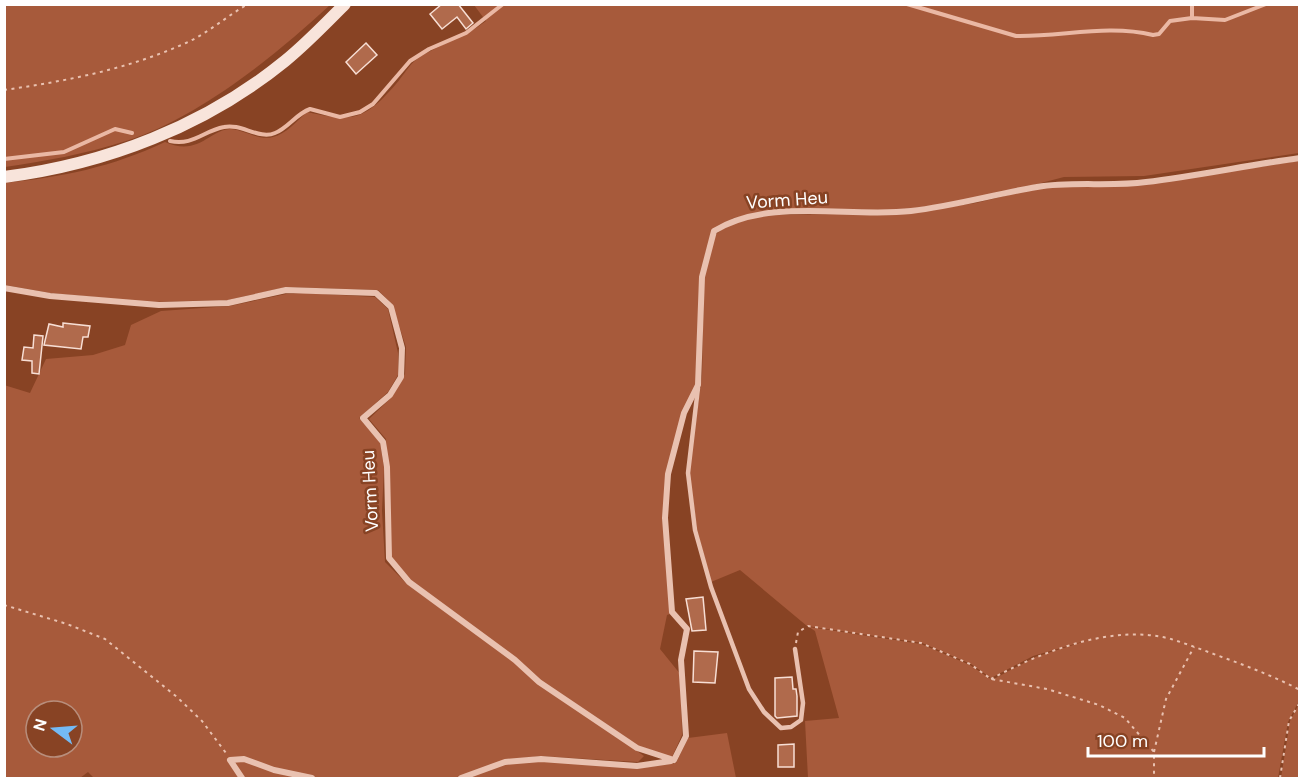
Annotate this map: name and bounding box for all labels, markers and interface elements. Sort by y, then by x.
street label: Vorm Heu [745,185,829,215]
street label: Vorm Heu [356,450,384,532]
north arrow [24,699,84,759]
text: N [28,716,52,734]
scale bar [1088,720,1264,758]
text: 100 m [1097,729,1148,753]

